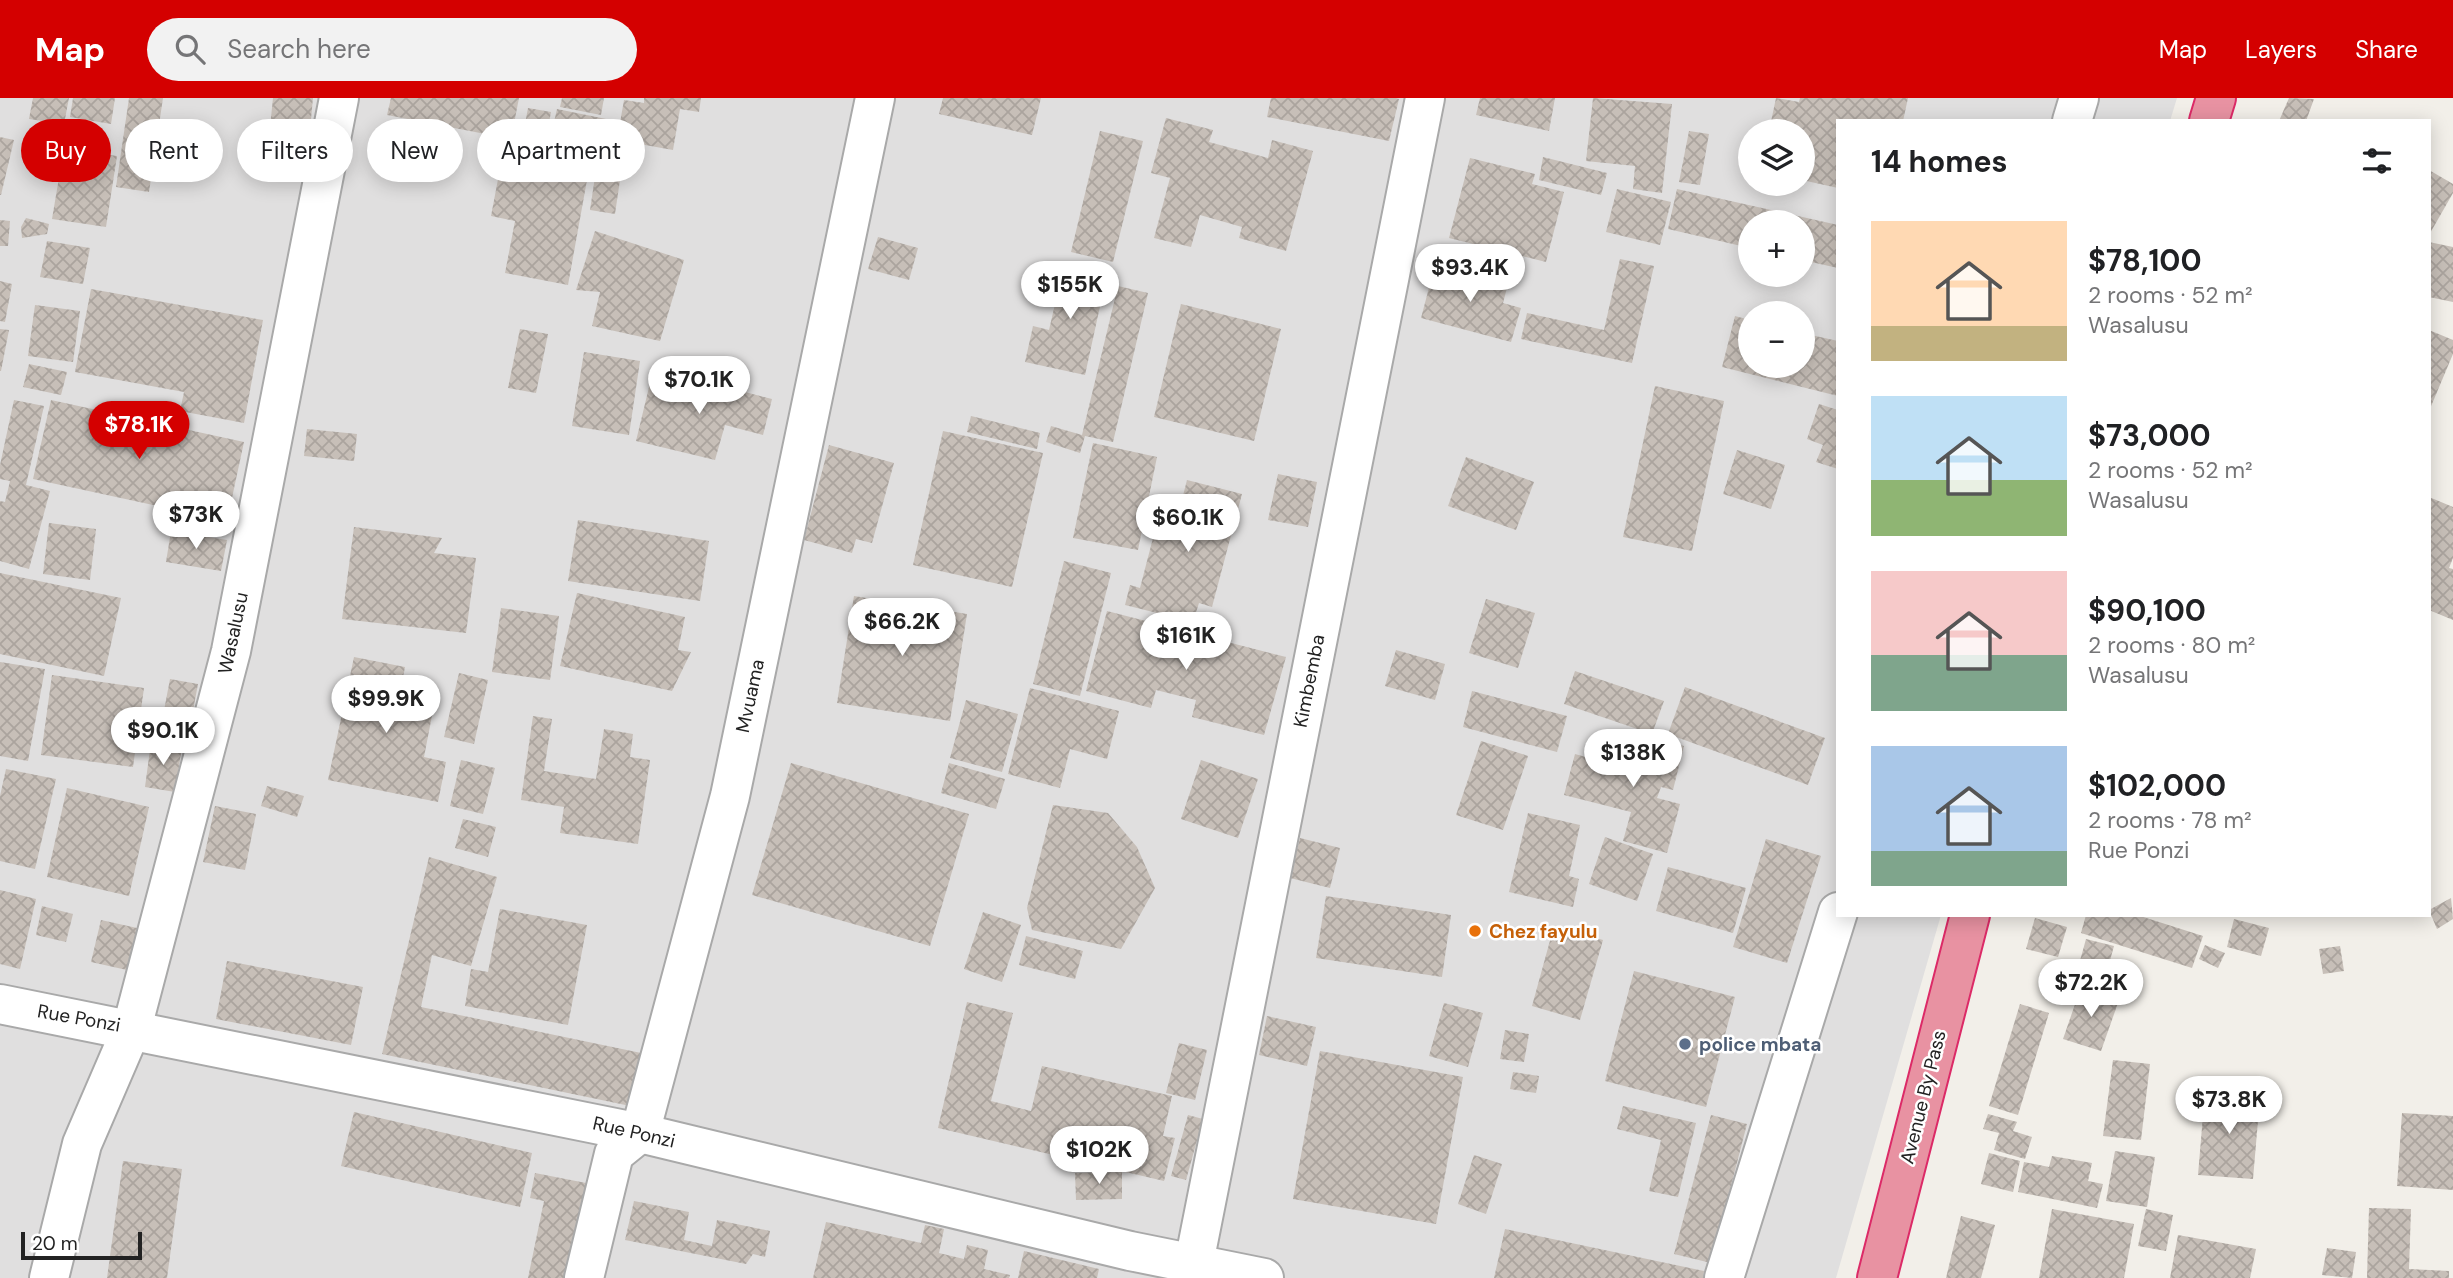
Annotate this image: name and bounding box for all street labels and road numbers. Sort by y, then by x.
street label: Wasalusu [212,590,254,676]
street label: Kimbemba [1288,632,1330,730]
street label: Mvuama [730,657,770,735]
street label: Rue Ponzi [35,998,123,1038]
street label: Avenue By Pass [1894,1028,1952,1166]
street label: Rue Ponzi [590,1110,678,1154]

